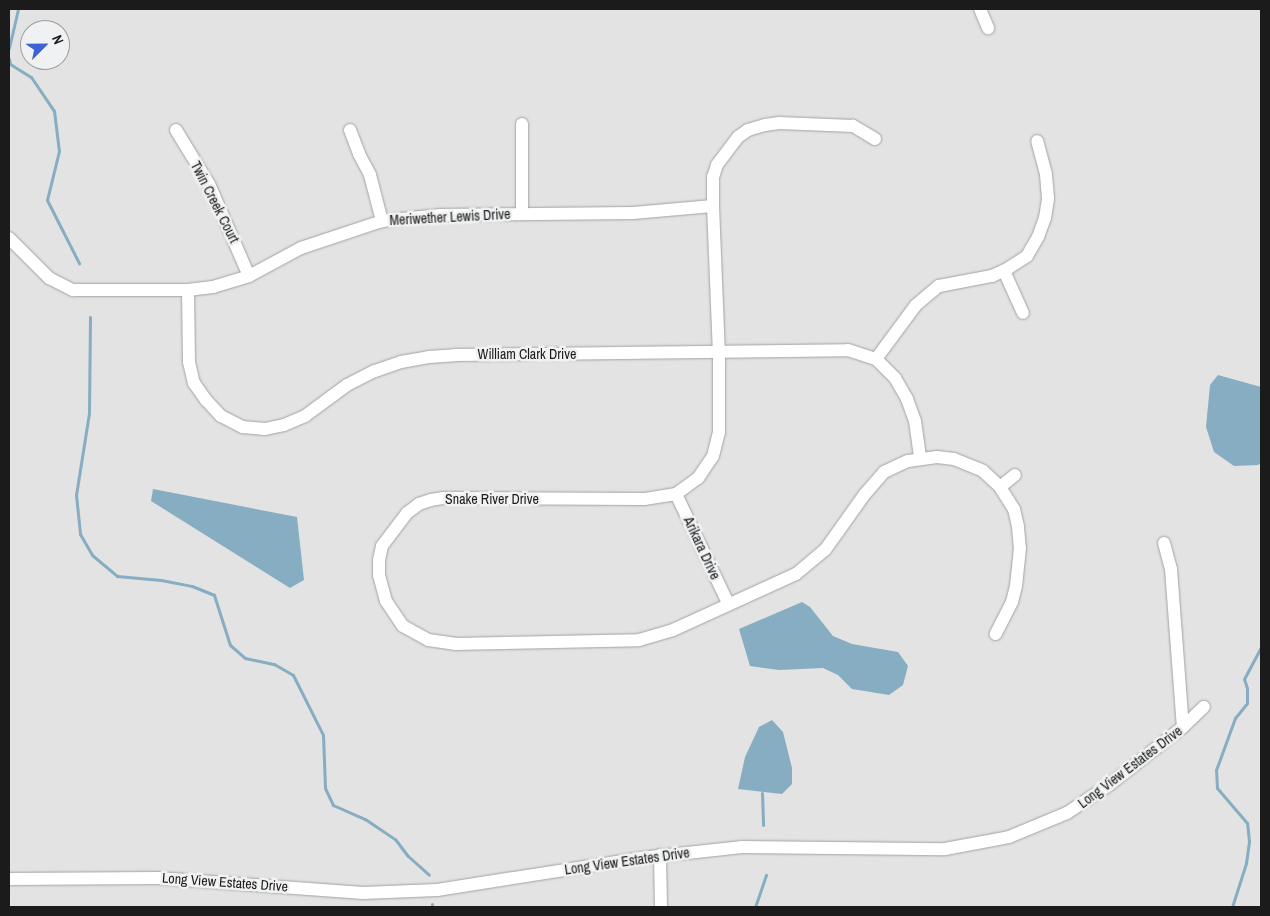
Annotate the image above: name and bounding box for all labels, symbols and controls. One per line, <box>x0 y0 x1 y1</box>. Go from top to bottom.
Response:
north arrow <box>20 20 70 70</box>
text: N <box>48 32 68 47</box>
street label: Twin Creek Court <box>187 158 243 246</box>
street label: Meriwether Lewis Drive <box>389 205 511 229</box>
street label: William Clark Drive <box>478 346 576 362</box>
street label: Snake River Drive <box>445 491 539 507</box>
street label: Arikara Drive <box>680 514 724 582</box>
street label: Long View Estates Drive <box>1075 722 1185 812</box>
street label: Long View Estates Drive <box>563 844 691 878</box>
street label: Long View Estates Drive <box>161 869 289 895</box>

